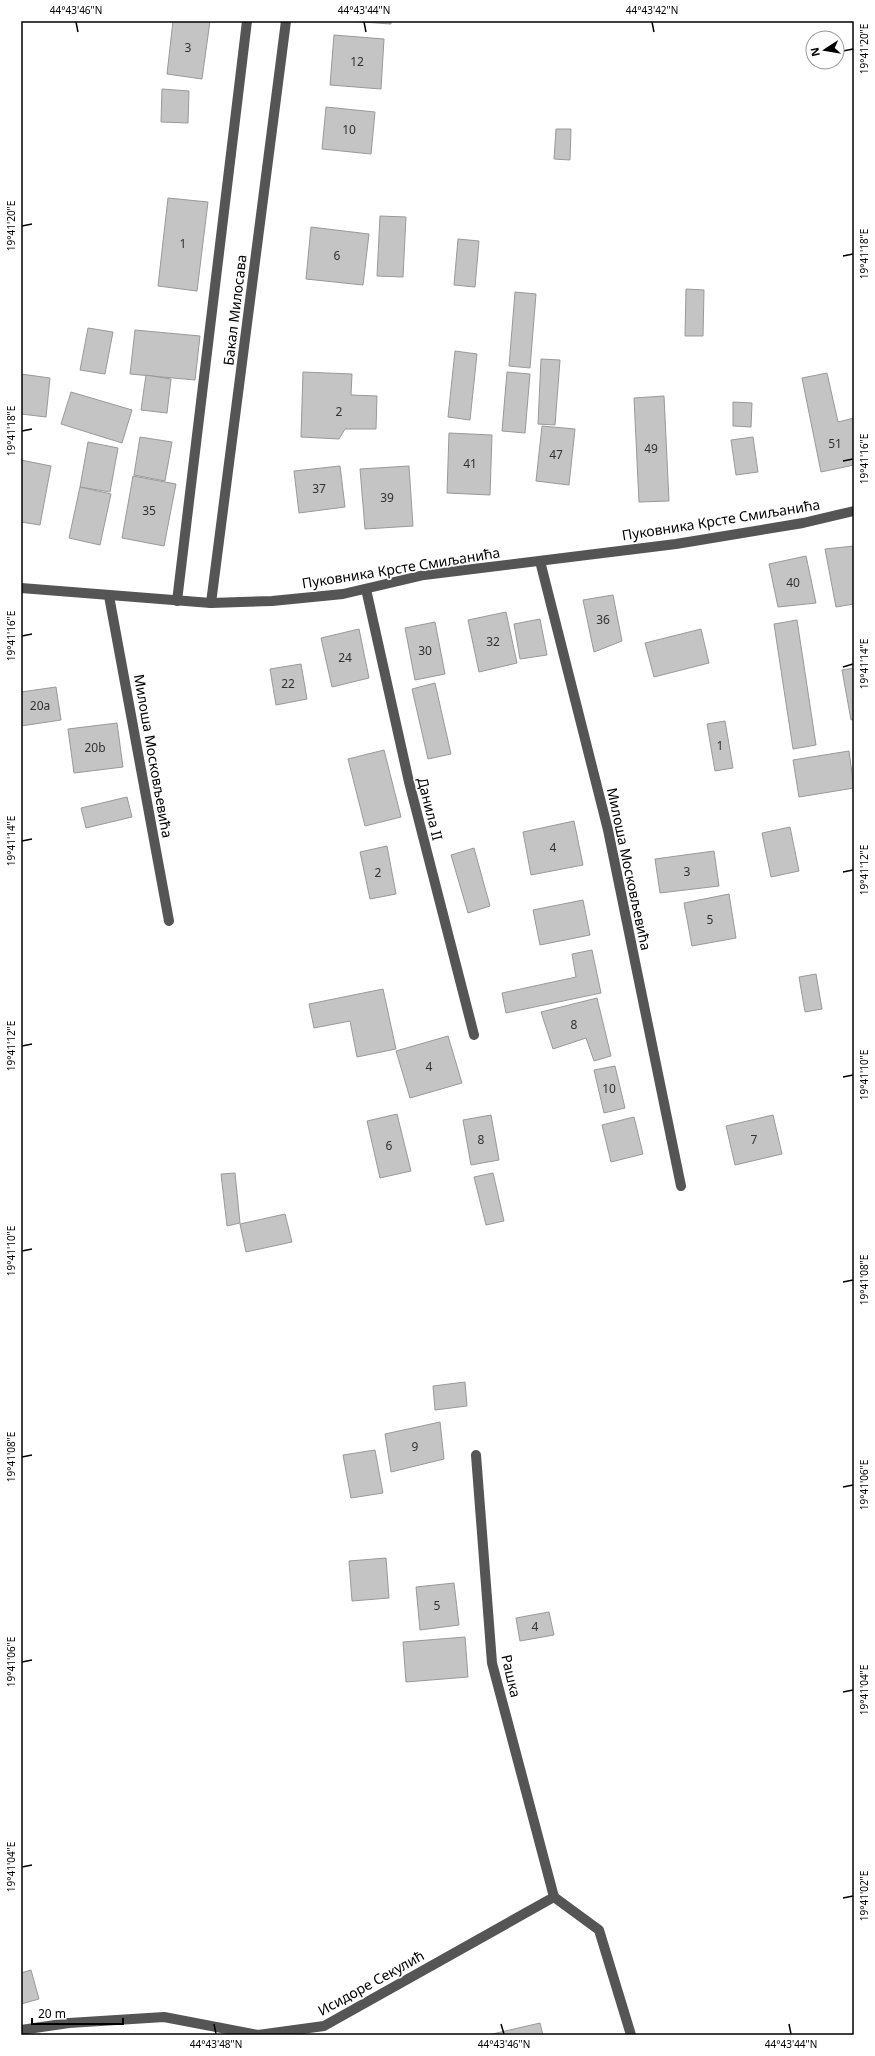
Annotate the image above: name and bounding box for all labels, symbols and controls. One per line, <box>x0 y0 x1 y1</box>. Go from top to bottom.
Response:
text: 44°43'46"N <box>50 3 102 17</box>
text: 44°43'44"N <box>338 3 390 17</box>
text: 44°43'42"N <box>626 3 678 17</box>
text: 19°41'20"E <box>857 24 871 74</box>
north arrow <box>805 30 845 70</box>
house number: 3 <box>185 39 192 56</box>
text: N <box>806 46 823 58</box>
house number: 12 <box>350 53 364 70</box>
house number: 10 <box>342 121 356 138</box>
text: 19°41'20"E <box>4 201 18 251</box>
text: 19°41'18"E <box>857 229 871 279</box>
house number: 1 <box>180 235 186 252</box>
house number: 6 <box>334 247 341 264</box>
street label: Бакал Милосава <box>218 253 251 366</box>
house number: 2 <box>336 403 343 420</box>
text: 19°41'18"E <box>4 406 18 456</box>
text: 19°41'16"E <box>857 434 871 484</box>
house number: 51 <box>828 435 842 452</box>
house number: 49 <box>644 440 658 457</box>
house number: 47 <box>549 446 563 463</box>
house number: 41 <box>463 455 477 472</box>
house number: 37 <box>312 480 326 497</box>
house number: 39 <box>380 489 394 506</box>
street label: Пуковника Крсте Смиљанића <box>620 494 821 545</box>
house number: 35 <box>142 502 156 519</box>
street label: Пуковника Крсте Смиљанића <box>300 542 501 593</box>
house number: 40 <box>786 574 800 591</box>
text: 19°41'16"E <box>4 611 18 661</box>
house number: 36 <box>596 611 610 628</box>
house number: 32 <box>486 633 500 650</box>
text: 19°41'14"E <box>857 639 871 689</box>
house number: 30 <box>418 642 432 659</box>
house number: 24 <box>338 649 352 666</box>
street label: Милоша Московљевића <box>130 673 177 839</box>
house number: 22 <box>281 675 295 692</box>
house number: 20a <box>30 697 50 714</box>
house number: 1 <box>717 737 723 754</box>
house number: 20b <box>84 739 106 756</box>
street label: Данила II <box>413 775 448 843</box>
street label: Милоша Московљевића <box>603 786 656 952</box>
text: 19°41'14"E <box>4 816 18 866</box>
house number: 4 <box>550 839 557 856</box>
text: 19°41'12"E <box>857 845 871 895</box>
house number: 3 <box>684 863 691 880</box>
house number: 2 <box>375 864 382 881</box>
house number: 5 <box>707 911 714 928</box>
house number: 8 <box>571 1016 578 1033</box>
text: 19°41'12"E <box>4 1021 18 1071</box>
text: 19°41'10"E <box>857 1050 871 1100</box>
house number: 4 <box>426 1058 433 1075</box>
house number: 10 <box>602 1080 616 1097</box>
house number: 8 <box>478 1131 485 1148</box>
house number: 7 <box>751 1131 758 1148</box>
house number: 6 <box>386 1137 393 1154</box>
text: 19°41'10"E <box>4 1226 18 1276</box>
text: 19°41'08"E <box>857 1255 871 1305</box>
text: 19°41'08"E <box>4 1432 18 1482</box>
house number: 9 <box>412 1438 419 1455</box>
text: 19°41'06"E <box>857 1460 871 1510</box>
house number: 5 <box>434 1597 441 1614</box>
house number: 4 <box>532 1618 539 1635</box>
text: 19°41'06"E <box>4 1637 18 1687</box>
street label: Рашка <box>497 1653 526 1699</box>
text: 19°41'04"E <box>857 1665 871 1715</box>
text: 19°41'04"E <box>4 1842 18 1892</box>
text: 19°41'02"E <box>857 1871 871 1921</box>
street label: Исидоре Секулић <box>314 1945 427 2020</box>
scale bar <box>32 2000 123 2026</box>
text: 20 m <box>38 2005 66 2022</box>
text: 44°43'48"N <box>190 2037 242 2051</box>
text: 44°43'46"N <box>478 2037 530 2051</box>
text: 44°43'44"N <box>765 2037 817 2051</box>

